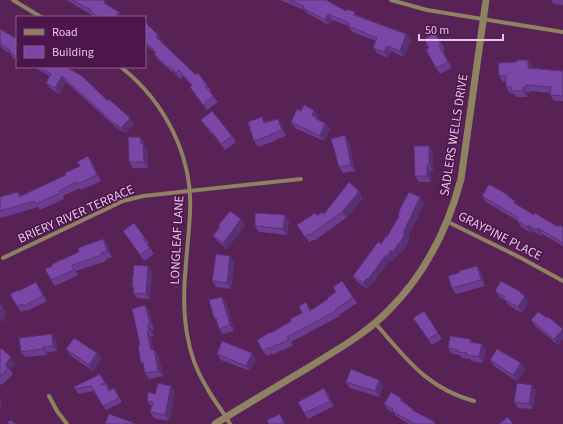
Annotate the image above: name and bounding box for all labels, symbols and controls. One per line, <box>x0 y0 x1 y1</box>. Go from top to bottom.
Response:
legend <box>16 16 146 68</box>
scale bar <box>419 16 503 42</box>
text: 50 m <box>425 22 449 39</box>
text: Road <box>52 24 78 41</box>
text: Building <box>52 44 94 61</box>
street label: SADLERS WELLS DRIVE <box>435 73 473 197</box>
street label: BRIERY RIVER TERRACE <box>15 180 137 248</box>
street label: LONGLEAF LANE <box>166 195 188 285</box>
street label: GRAYPINE PLACE <box>455 207 545 265</box>

